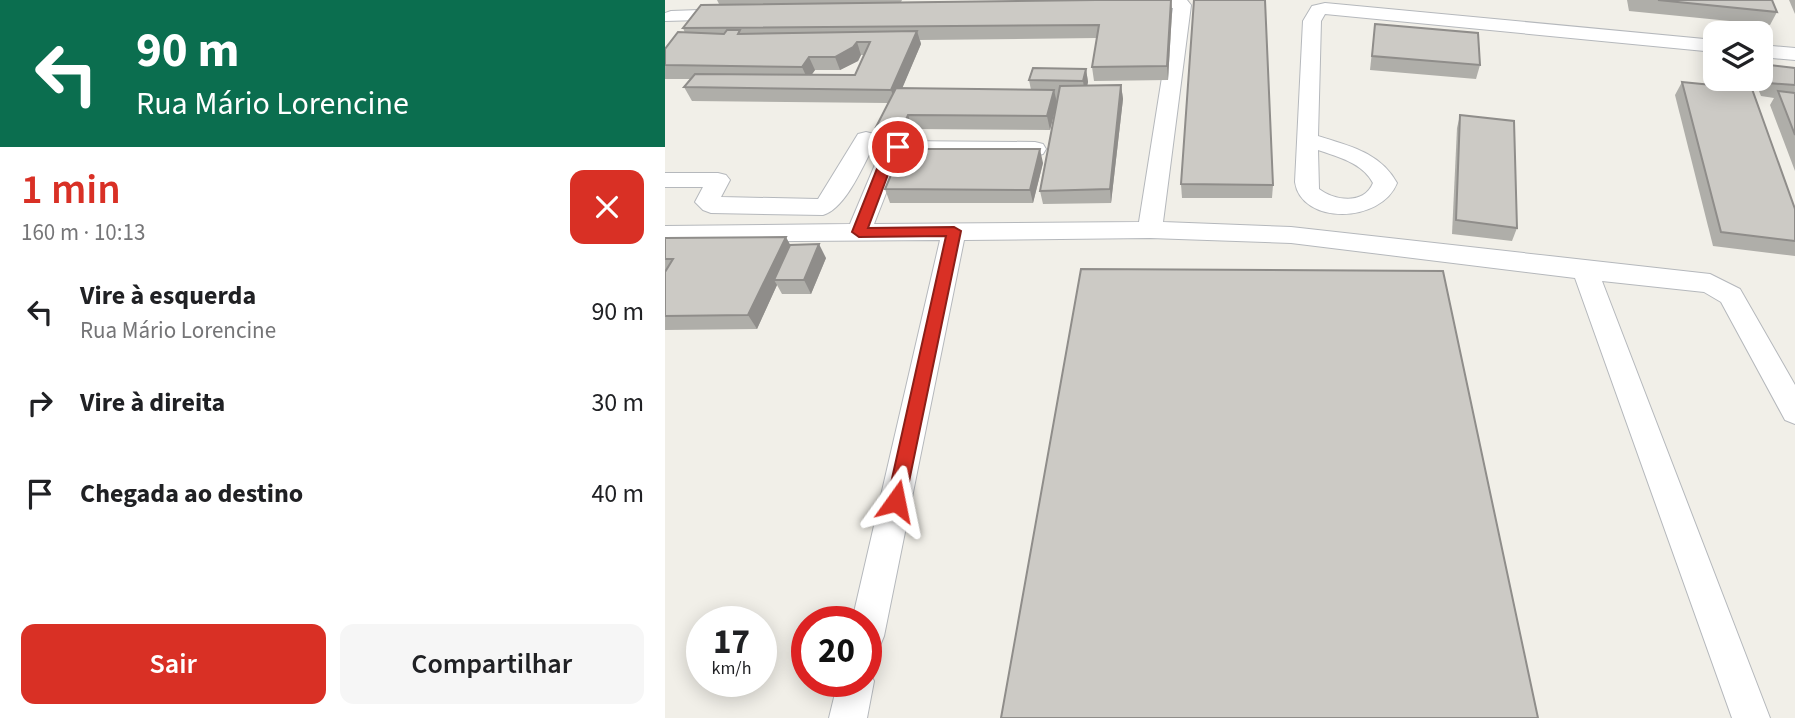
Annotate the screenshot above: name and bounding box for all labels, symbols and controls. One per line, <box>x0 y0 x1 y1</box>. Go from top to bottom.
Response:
text: 90 m <box>136 16 240 86</box>
map controls <box>1703 21 1773 91</box>
button: layers <box>1703 21 1773 91</box>
icon: left <box>21 28 112 119</box>
text: Rua Mário Lorencine <box>136 81 409 127</box>
pin <box>868 117 928 177</box>
icon: arrive <box>879 128 917 166</box>
text: 1 min <box>21 160 121 220</box>
button: close <box>570 170 644 244</box>
text: 160 m · 10:13 <box>21 216 145 249</box>
text: Vire à esquerda <box>80 277 256 314</box>
icon: left <box>21 293 59 331</box>
text: 90 m <box>591 293 644 330</box>
text: Rua Mário Lorencine <box>80 314 276 347</box>
icon: right <box>21 384 59 422</box>
text: Vire à direita <box>80 384 225 421</box>
text: 30 m <box>591 384 644 421</box>
position arrow <box>859 464 933 538</box>
icon: arrive <box>21 475 59 513</box>
text: Chegada ao destino <box>80 475 303 512</box>
text: 40 m <box>591 475 644 512</box>
speed limit sign: 20 <box>791 606 882 697</box>
text: 17 <box>713 617 750 667</box>
button: Sair <box>21 624 326 704</box>
button: Compartilhar <box>340 624 644 704</box>
text: km/h <box>712 656 751 681</box>

